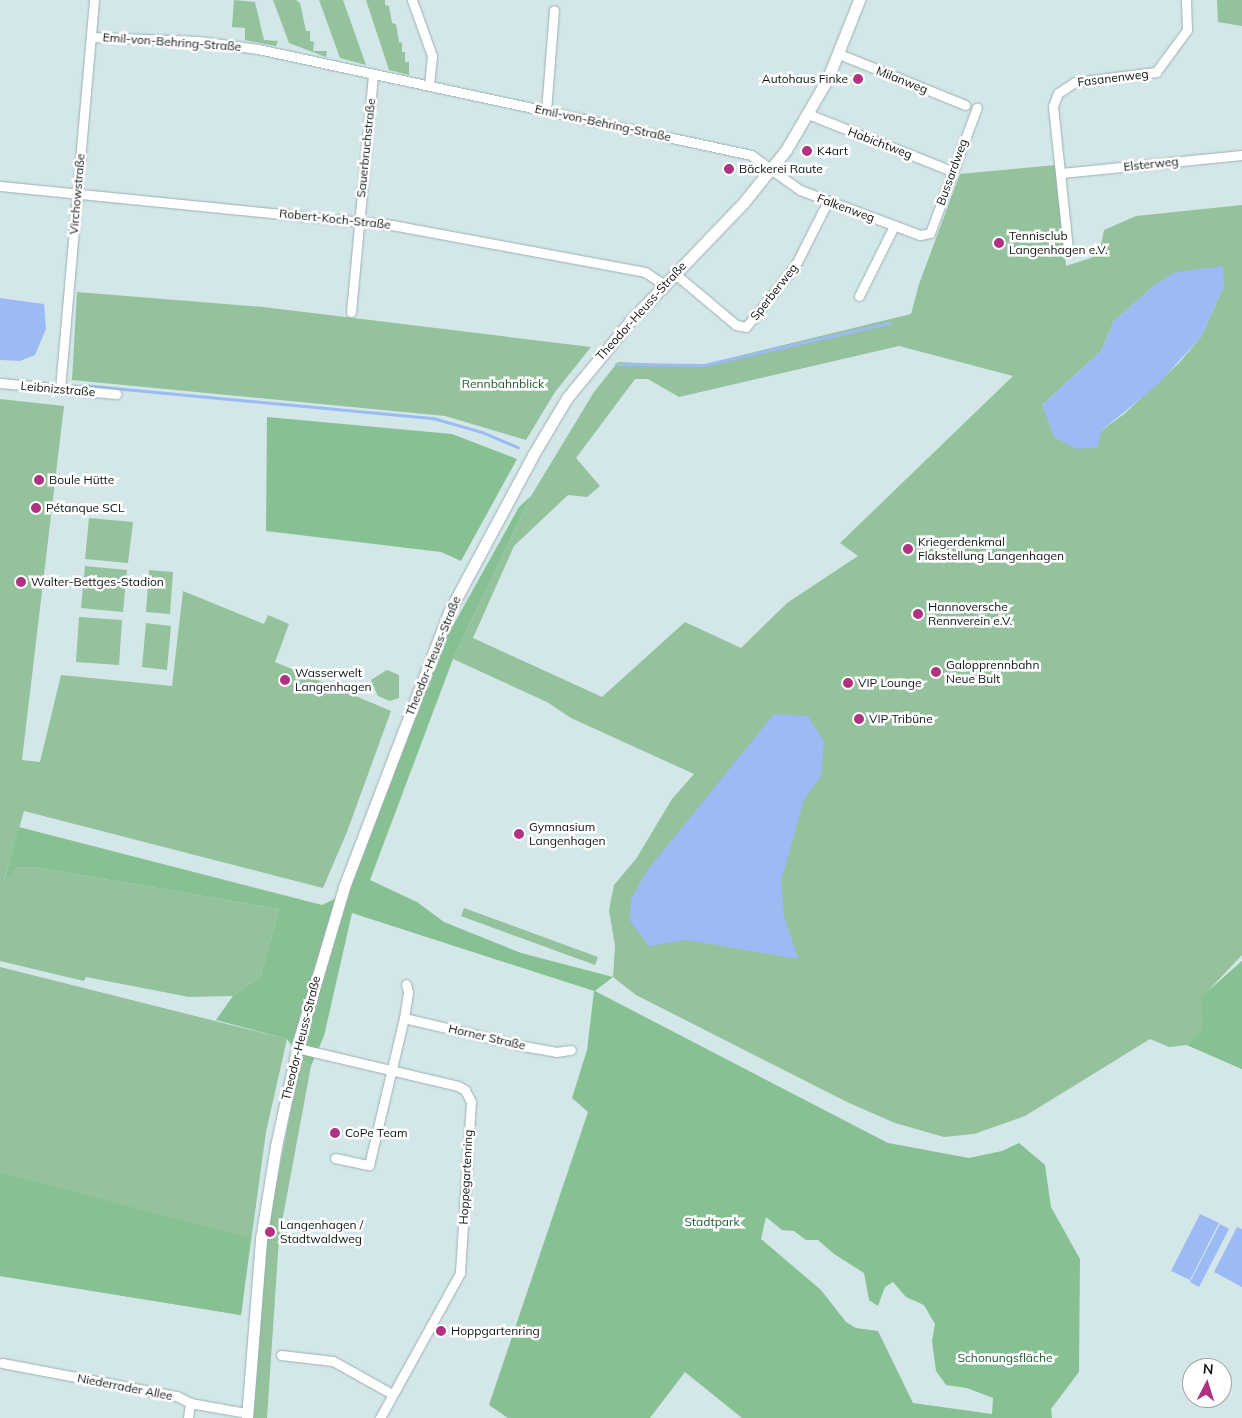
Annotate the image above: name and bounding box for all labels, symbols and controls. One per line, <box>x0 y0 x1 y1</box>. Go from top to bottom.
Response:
street label: Emil-von-Behring-Straße <box>102 30 242 54</box>
street label: Milanweg <box>874 63 930 97</box>
street label: Fasanenweg <box>1077 66 1149 90</box>
place label: Autohaus Finke <box>762 72 848 86</box>
marker: Autohaus Finke <box>852 73 864 85</box>
street label: Sauerbruchstraße <box>354 98 378 198</box>
street label: Emil-von-Behring-Straße <box>534 102 672 144</box>
street label: Habichtweg <box>846 124 914 162</box>
street label: Bussardweg <box>933 137 971 207</box>
place label: K4art <box>817 144 848 158</box>
marker: K4art <box>801 145 813 157</box>
street label: Virchowstraße <box>66 153 88 235</box>
street label: Elsterweg <box>1123 154 1179 174</box>
place label: Bäckerei Raute <box>739 162 823 176</box>
marker: Bäckerei Raute <box>723 163 735 175</box>
street label: Falkenweg <box>815 191 877 225</box>
street label: Robert-Koch-Straße <box>278 206 392 232</box>
place label: Tennisclub Langenhagen e.V. <box>1009 229 1108 257</box>
marker: Tennisclub Langenhagen e.V. <box>993 237 1005 249</box>
street label: Theodor-Heuss-Straße <box>593 259 689 363</box>
street label: Sperberweg <box>747 261 801 323</box>
park label: Rennbahnblick <box>462 377 544 391</box>
street label: Leibnizstraße <box>20 379 96 399</box>
place label: Boule Hütte <box>49 473 114 487</box>
marker: Boule Hütte <box>33 474 45 486</box>
place label: Pétanque SCL <box>46 501 125 515</box>
marker: Pétanque SCL <box>30 502 42 514</box>
place label: Kriegerdenkmal Flakstellung Langenhagen <box>918 535 1064 563</box>
marker: Kriegerdenkmal Flakstellung Langenhagen <box>902 543 914 555</box>
place label: Walter-Bettges-Stadion <box>31 575 164 589</box>
marker: Walter-Bettges-Stadion <box>15 576 27 588</box>
street label: Theodor-Heuss-Straße <box>402 594 464 718</box>
place label: Hannoversche Rennverein e.V. <box>928 600 1012 628</box>
marker: Hannoversche Rennverein e.V. <box>912 608 924 620</box>
place label: Galopprennbahn Neue Bult <box>946 658 1039 686</box>
place label: Wasserwelt Langenhagen <box>295 666 372 694</box>
marker: Galopprennbahn Neue Bult <box>930 666 942 678</box>
marker: Wasserwelt Langenhagen <box>279 674 291 686</box>
place label: VIP Lounge <box>858 676 921 690</box>
marker: VIP Lounge <box>842 677 854 689</box>
place label: VIP Tribüne <box>869 712 933 726</box>
marker: VIP Tribüne <box>853 713 865 725</box>
place label: Gymnasium Langenhagen <box>529 820 606 848</box>
marker: Gymnasium Langenhagen <box>513 828 525 840</box>
street label: Theodor-Heuss-Straße <box>279 974 323 1102</box>
street label: Horner Straße <box>447 1021 527 1053</box>
place label: CoPe Team <box>345 1126 407 1140</box>
marker: CoPe Team <box>329 1127 341 1139</box>
street label: Hoppegartenring <box>456 1129 476 1225</box>
park label: Stadtpark <box>684 1215 740 1229</box>
place label: Langenhagen / Stadtwaldweg <box>280 1218 363 1246</box>
marker: Langenhagen / Stadtwaldweg <box>264 1226 276 1238</box>
place label: Hoppgartenring <box>451 1324 540 1338</box>
marker: Hoppgartenring <box>435 1325 447 1337</box>
park label: Schonungsfläche <box>957 1351 1053 1365</box>
north arrow <box>1182 1358 1232 1408</box>
text: N <box>1202 1360 1214 1378</box>
street label: Niederrader Allee <box>76 1371 174 1403</box>

